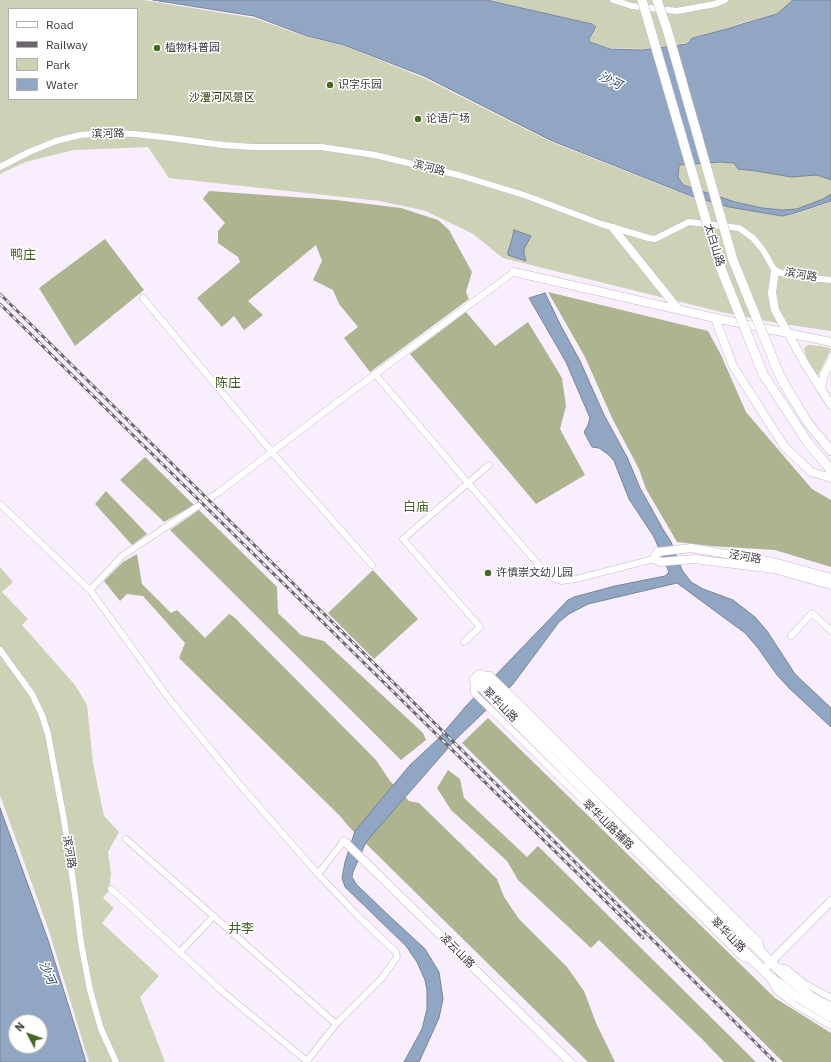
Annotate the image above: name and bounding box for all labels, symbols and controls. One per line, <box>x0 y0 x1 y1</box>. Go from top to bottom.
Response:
legend <box>8 8 138 100</box>
text: Road <box>46 17 74 32</box>
text: Railway <box>46 37 88 52</box>
place label: 植物科普园 <box>165 41 220 55</box>
marker: 植物科普园 <box>152 43 162 53</box>
text: Park <box>46 57 70 72</box>
water label: 沙河 <box>596 69 624 93</box>
text: Water <box>46 77 78 92</box>
place label: 识字乐园 <box>338 78 382 92</box>
marker: 识字乐园 <box>325 80 335 90</box>
park label: 沙澧河风景区 <box>189 91 255 105</box>
place label: 论语广场 <box>426 112 470 126</box>
marker: 论语广场 <box>413 114 423 124</box>
street label: 滨河路 <box>91 127 125 141</box>
street label: 滨河路 <box>411 158 447 178</box>
street label: 太白山路 <box>701 222 727 268</box>
district label: 鸭庄 <box>10 247 36 263</box>
street label: 滨河路 <box>784 266 818 284</box>
district label: 陈庄 <box>215 375 241 391</box>
district label: 白庙 <box>403 499 429 515</box>
street label: 泾河路 <box>728 548 762 566</box>
place label: 许慎崇文幼儿园 <box>496 566 573 580</box>
marker: 许慎崇文幼儿园 <box>483 568 493 578</box>
street label: 翠华山路 <box>480 685 520 725</box>
street label: 翠华山路辅路 <box>580 797 636 853</box>
street label: 滨河路 <box>60 835 78 869</box>
street label: 翠华山路 <box>708 915 748 955</box>
district label: 井李 <box>228 921 254 937</box>
street label: 凌云山路 <box>437 931 477 971</box>
water label: 沙河 <box>36 959 58 987</box>
north arrow <box>8 1014 48 1054</box>
text: N <box>12 1019 28 1034</box>

